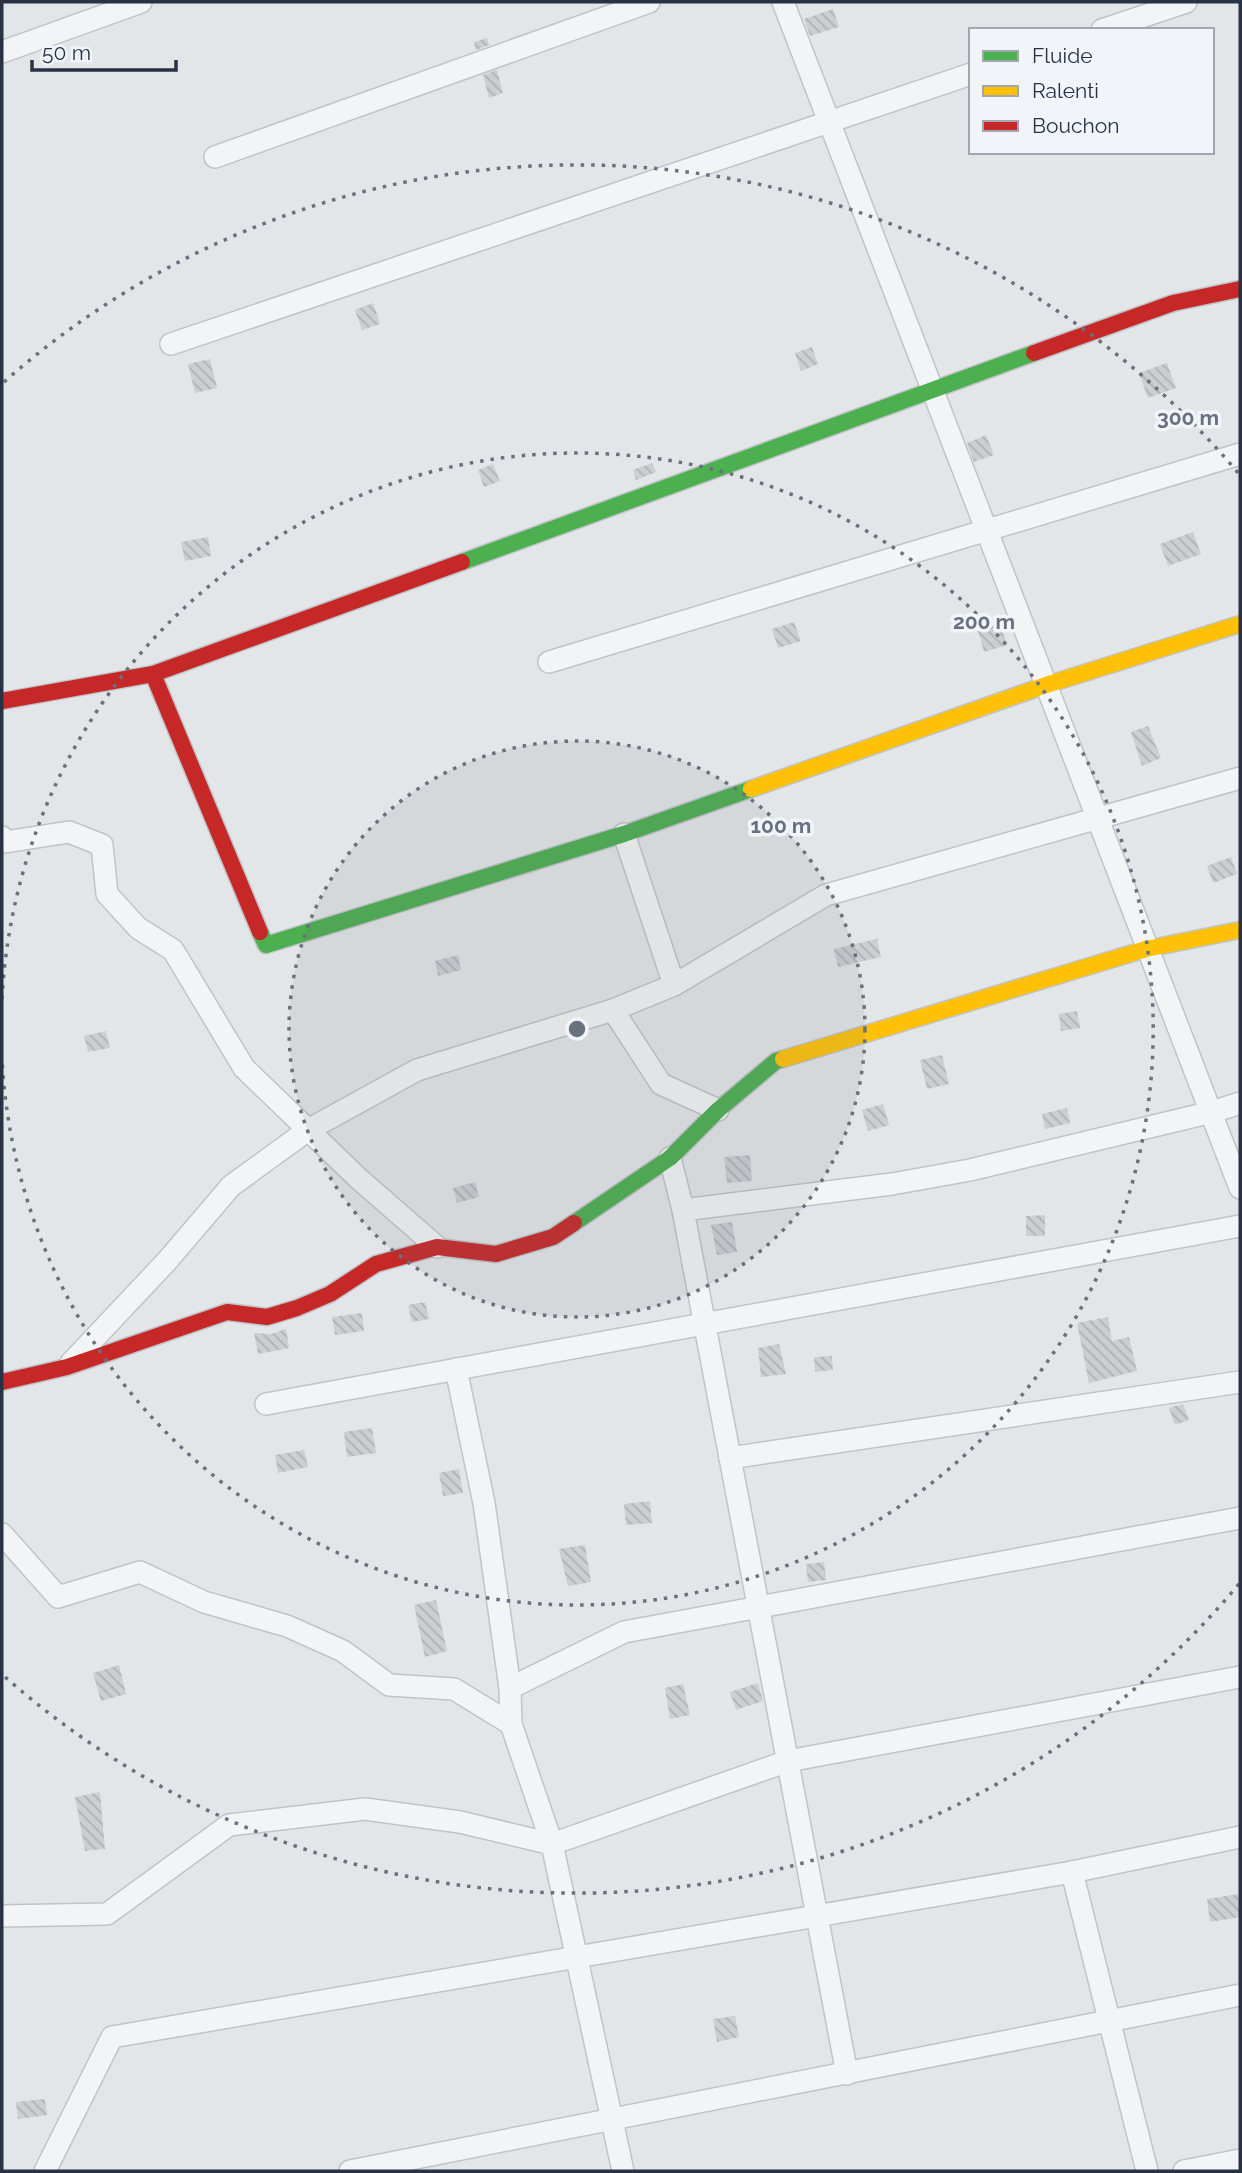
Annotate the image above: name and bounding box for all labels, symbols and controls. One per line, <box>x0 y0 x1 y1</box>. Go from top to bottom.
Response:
scale bar <box>32 28 175 72</box>
legend <box>969 28 1214 154</box>
text: 50 m <box>42 40 91 65</box>
text: Fluide <box>1032 43 1093 68</box>
text: Ralenti <box>1032 78 1099 103</box>
text: Bouchon <box>1032 113 1119 138</box>
text: 300 m <box>1157 405 1219 430</box>
text: 200 m <box>953 609 1015 634</box>
text: 100 m <box>751 813 811 838</box>
centre of rings <box>565 1017 589 1041</box>

